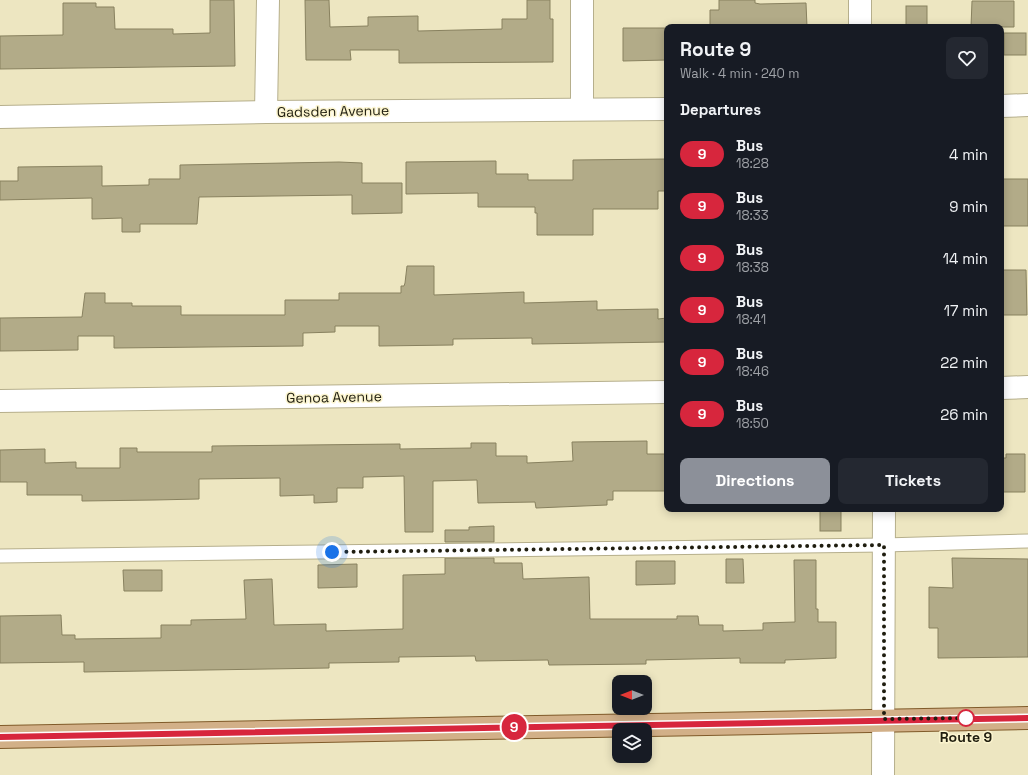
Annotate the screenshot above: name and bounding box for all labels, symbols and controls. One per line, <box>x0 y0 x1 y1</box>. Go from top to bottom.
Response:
text: Route 9 <box>680 37 751 62</box>
button: heart <box>946 37 988 79</box>
text: Walk · 4 min · 240 m <box>680 65 799 82</box>
text: Departures <box>680 100 761 119</box>
street label: Gadsden Avenue <box>277 101 389 121</box>
text: Bus <box>736 136 763 155</box>
text: 9 <box>698 145 706 163</box>
text: 4 min <box>949 145 988 164</box>
text: 18:28 <box>736 155 769 172</box>
text: Bus <box>736 188 763 207</box>
text: 9 <box>698 197 706 215</box>
text: 9 min <box>949 197 988 216</box>
text: 18:33 <box>736 207 769 224</box>
text: Bus <box>736 240 763 259</box>
text: 9 <box>698 249 706 267</box>
text: 14 min <box>943 249 988 268</box>
text: 18:38 <box>736 259 769 276</box>
text: Bus <box>736 292 763 311</box>
text: 9 <box>698 301 706 319</box>
text: 17 min <box>944 301 988 320</box>
text: 18:41 <box>736 311 766 328</box>
text: Bus <box>736 344 763 363</box>
text: 9 <box>698 353 706 371</box>
text: 22 min <box>940 353 988 372</box>
text: 18:46 <box>736 363 769 380</box>
street label: Genoa Avenue <box>286 387 382 407</box>
text: Bus <box>736 396 763 415</box>
text: 9 <box>698 405 706 423</box>
text: 26 min <box>940 405 988 424</box>
text: 18:50 <box>736 415 769 432</box>
button: Directions <box>680 458 830 504</box>
button: Tickets <box>838 458 988 504</box>
your location <box>322 542 342 562</box>
north arrow <box>612 675 652 715</box>
map controls <box>612 675 652 763</box>
marker: Route 9 <box>957 709 975 727</box>
line badge: 9 <box>501 714 527 740</box>
text: 9 <box>510 718 518 736</box>
button: layers <box>612 723 652 763</box>
place label: Route 9 <box>940 728 992 746</box>

